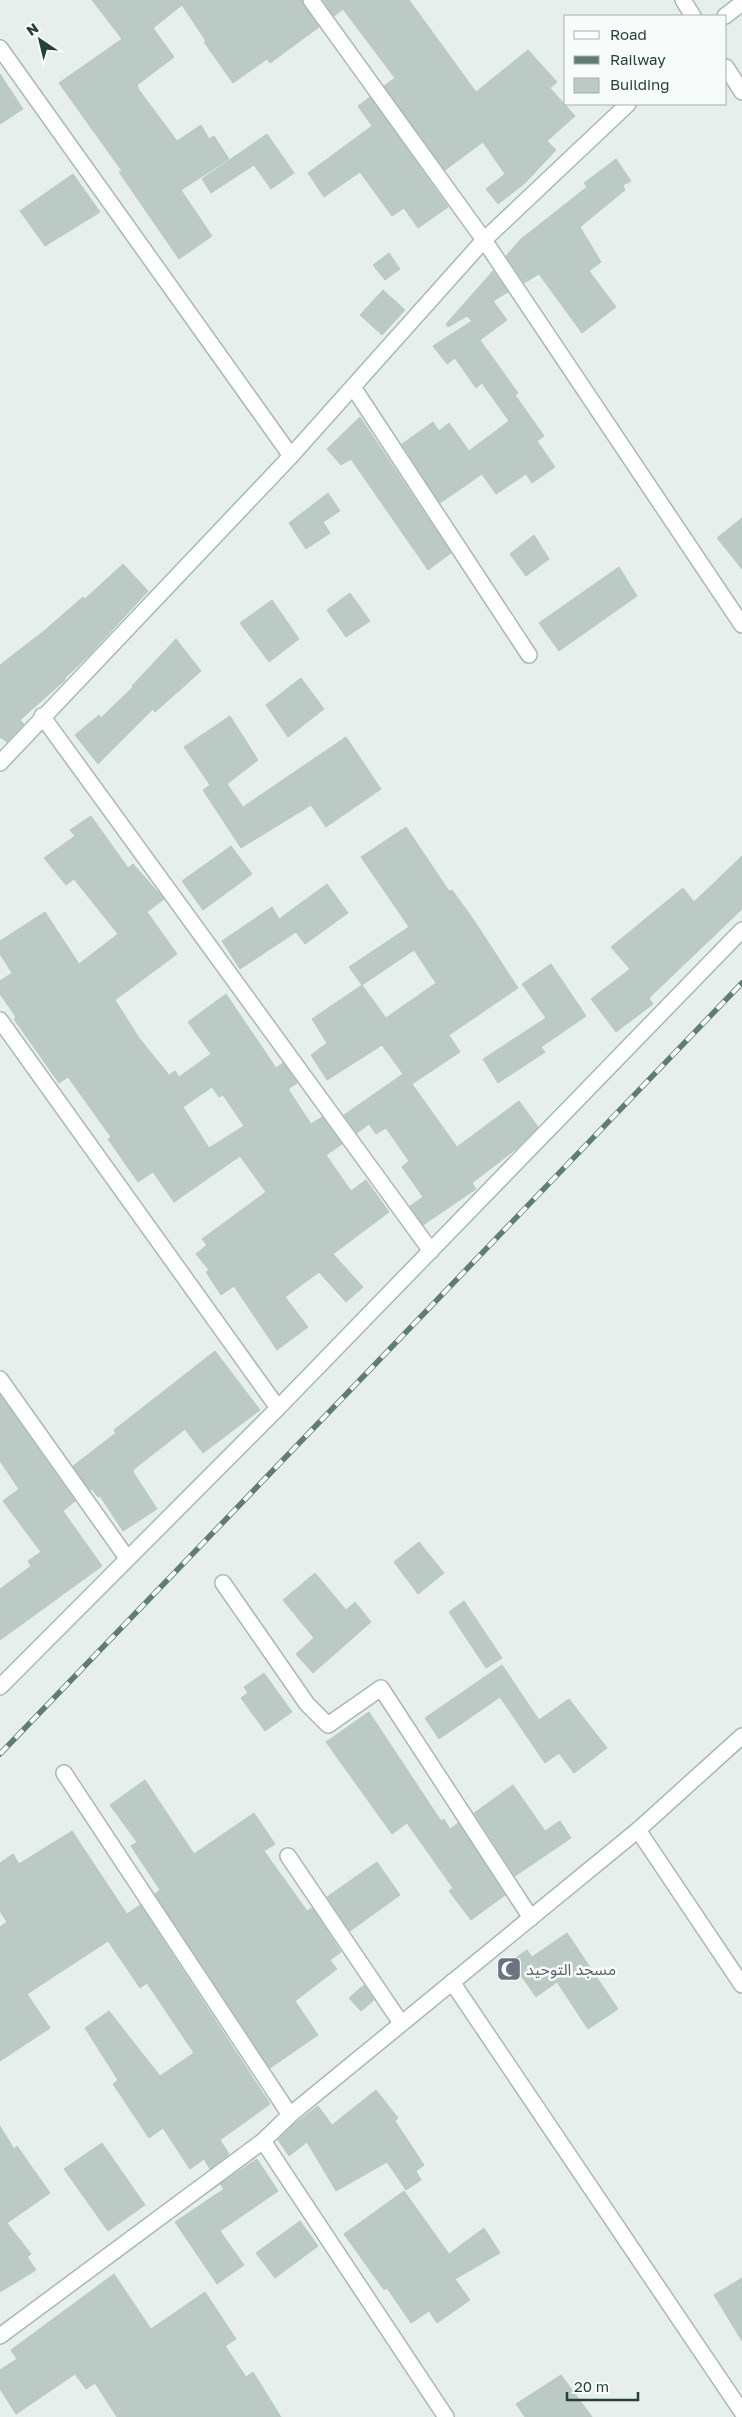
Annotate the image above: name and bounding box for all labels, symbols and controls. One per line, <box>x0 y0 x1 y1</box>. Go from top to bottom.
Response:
north arrow <box>15 15 65 65</box>
legend <box>564 15 727 105</box>
text: N <box>23 19 41 39</box>
text: Road <box>610 25 647 43</box>
text: Railway <box>610 50 666 68</box>
text: Building <box>610 75 670 93</box>
mosque icon: مسجد التوحيد <box>496 1956 522 1982</box>
place label: مسجد التوحيد <box>526 1959 616 1979</box>
scale bar <box>567 2370 638 2402</box>
text: 20 m <box>574 2377 609 2395</box>

